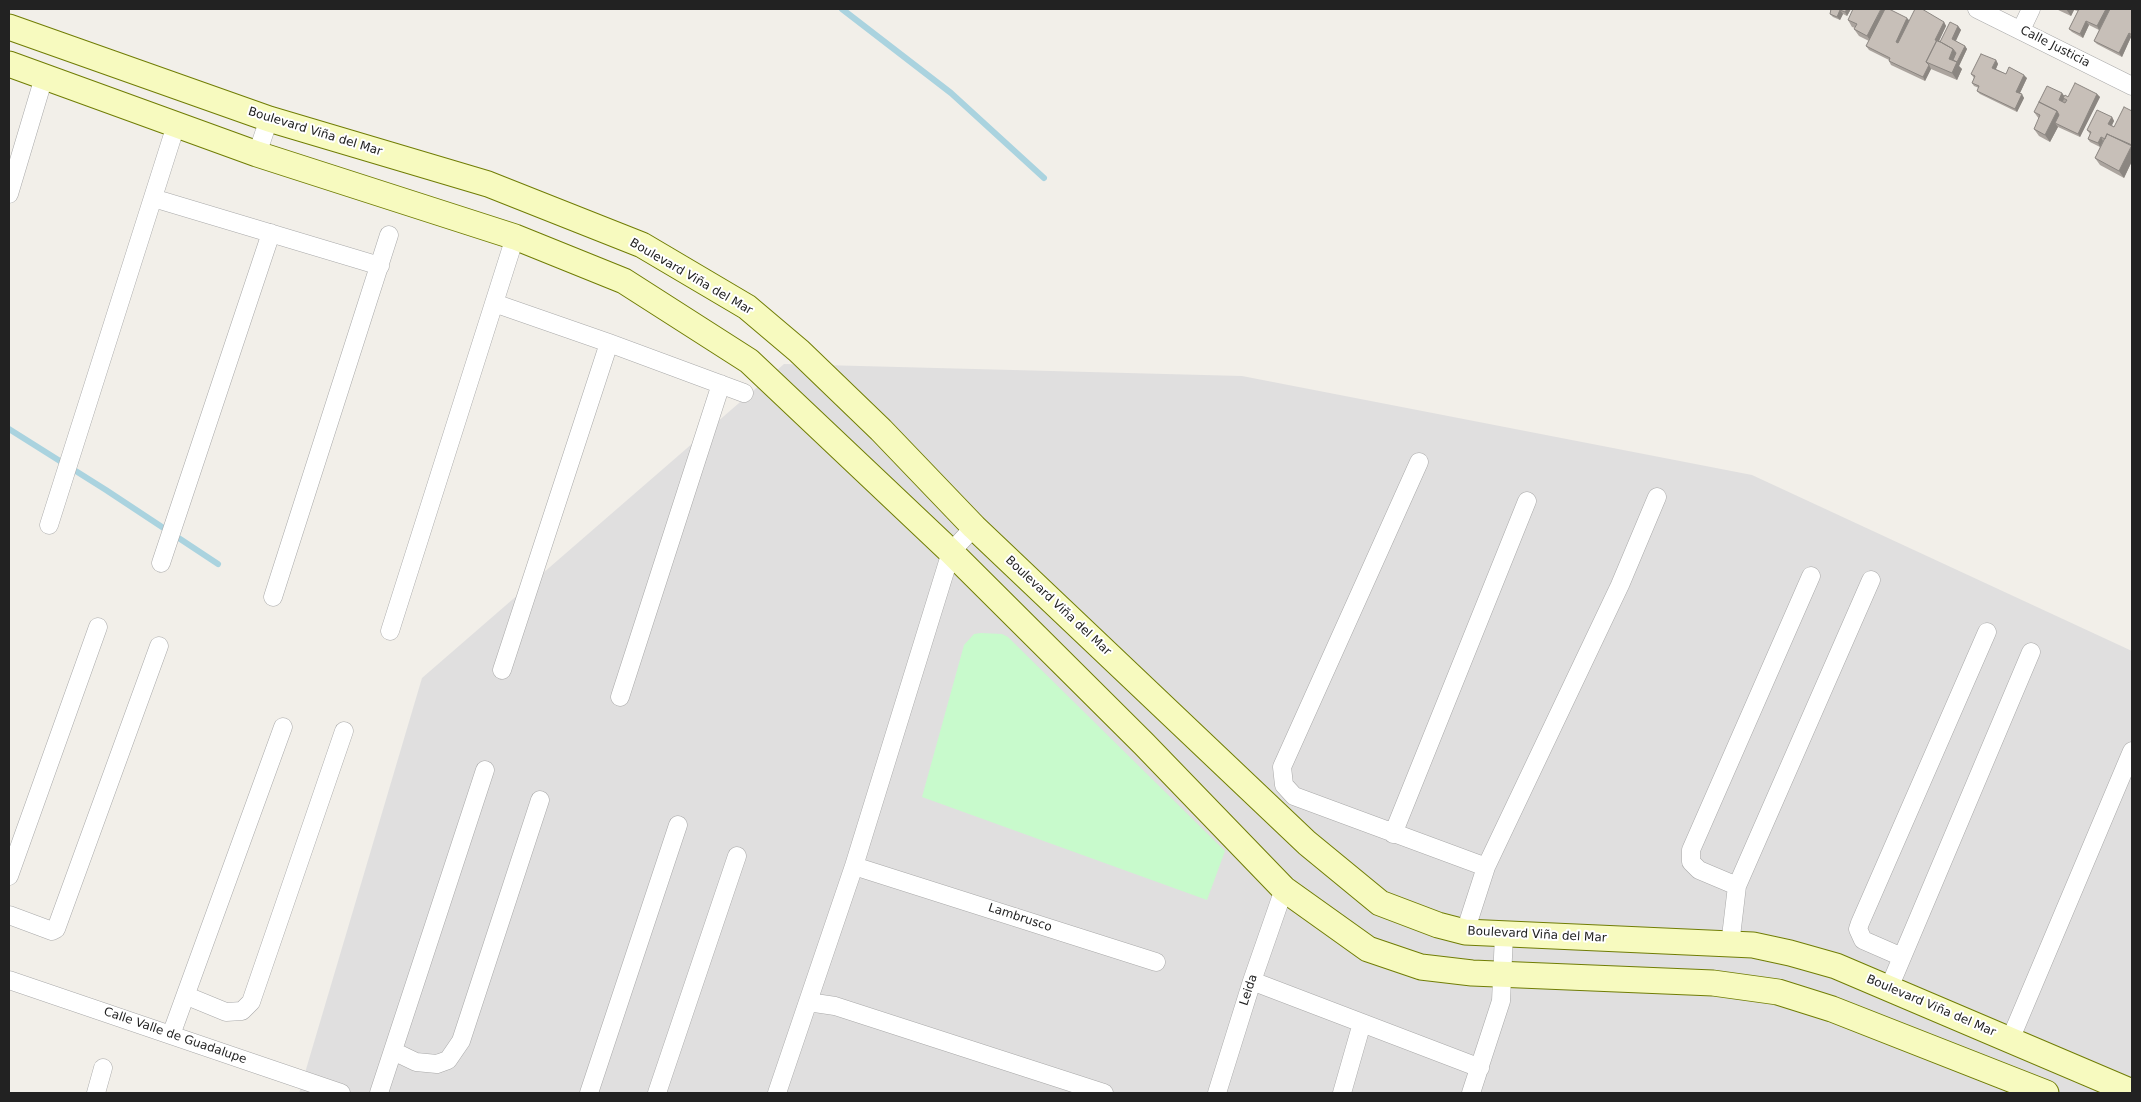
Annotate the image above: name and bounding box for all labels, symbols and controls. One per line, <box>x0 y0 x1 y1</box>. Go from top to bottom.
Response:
street label: Calle Justicia <box>2018 23 2092 71</box>
street label: Boulevard Viña del Mar <box>246 105 384 159</box>
street label: Boulevard Viña del Mar <box>627 236 755 318</box>
street label: Boulevard Viña del Mar <box>1002 553 1114 659</box>
street label: Lambrusco <box>986 901 1054 935</box>
street label: Boulevard Viña del Mar <box>1467 924 1607 946</box>
street label: Leida <box>1237 972 1261 1008</box>
street label: Boulevard Viña del Mar <box>1864 972 1998 1040</box>
street label: Calle Valle de Guadalupe <box>102 1005 248 1067</box>

